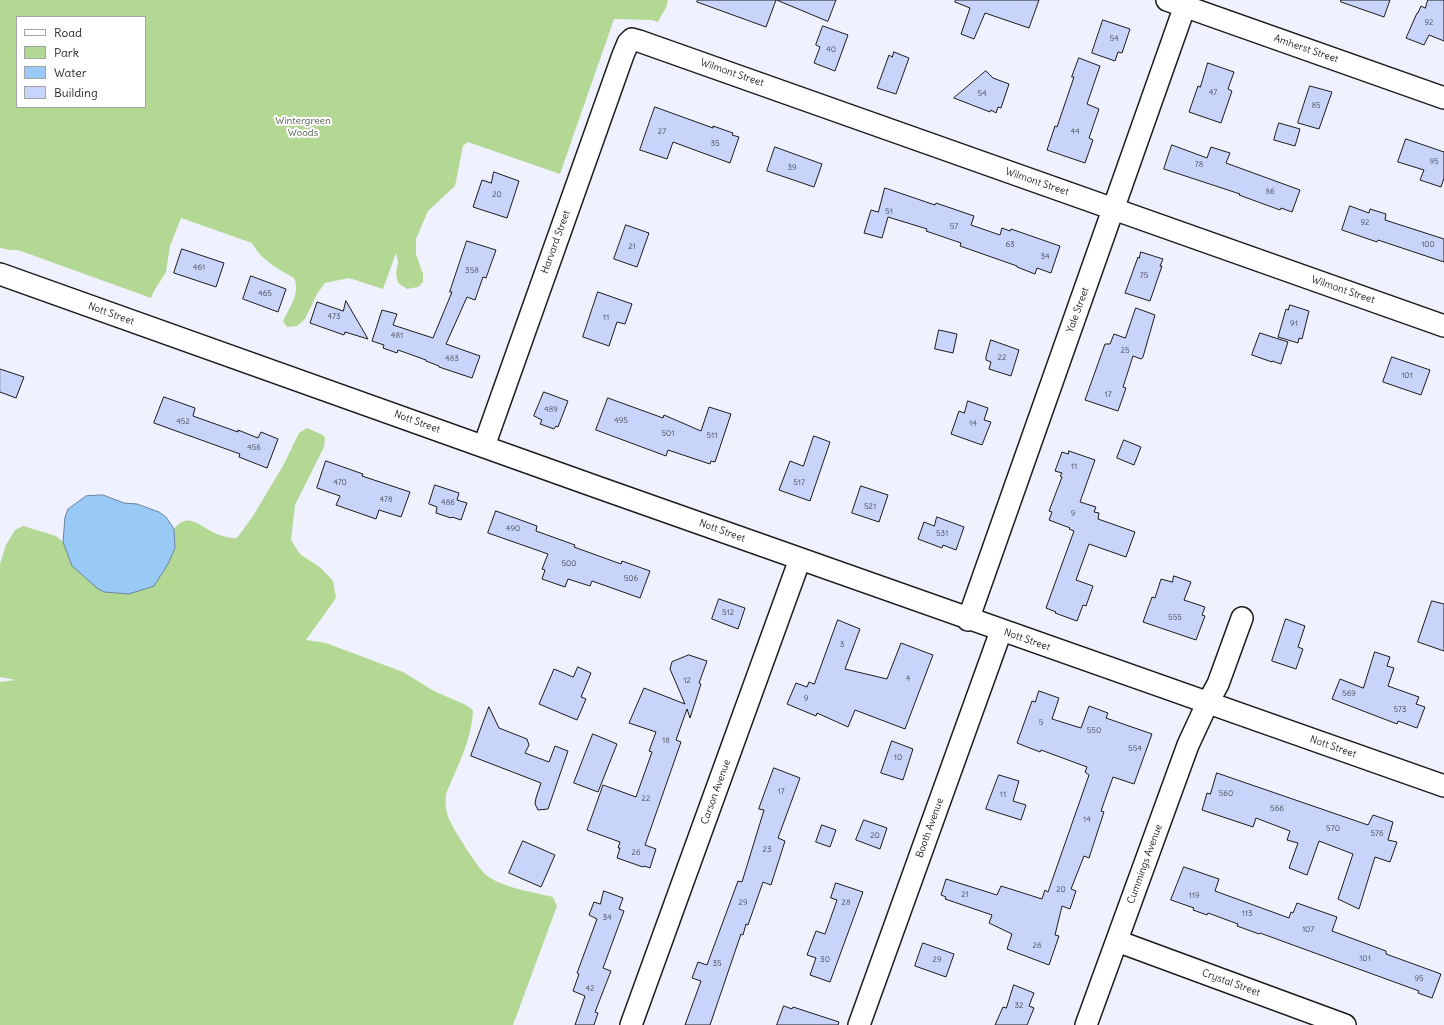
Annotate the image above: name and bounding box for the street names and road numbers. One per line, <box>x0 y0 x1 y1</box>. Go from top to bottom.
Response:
street label: Amherst Street <box>1272 32 1340 66</box>
street label: Wilmont Street <box>699 57 765 89</box>
street label: Wilmont Street <box>1004 166 1070 198</box>
street label: Harvard Street <box>539 209 573 275</box>
street label: Wilmont Street <box>1310 274 1376 306</box>
street label: Yale Street <box>1064 286 1092 334</box>
street label: Nott Street <box>86 300 136 328</box>
street label: Nott Street <box>392 408 442 436</box>
street label: Nott Street <box>697 517 747 545</box>
street label: Nott Street <box>1002 626 1052 654</box>
street label: Nott Street <box>1308 733 1358 761</box>
street label: Carson Avenue <box>699 758 733 826</box>
street label: Booth Avenue <box>914 796 946 860</box>
street label: Cummings Avenue <box>1125 823 1165 905</box>
street label: Crystal Street <box>1200 967 1262 999</box>

